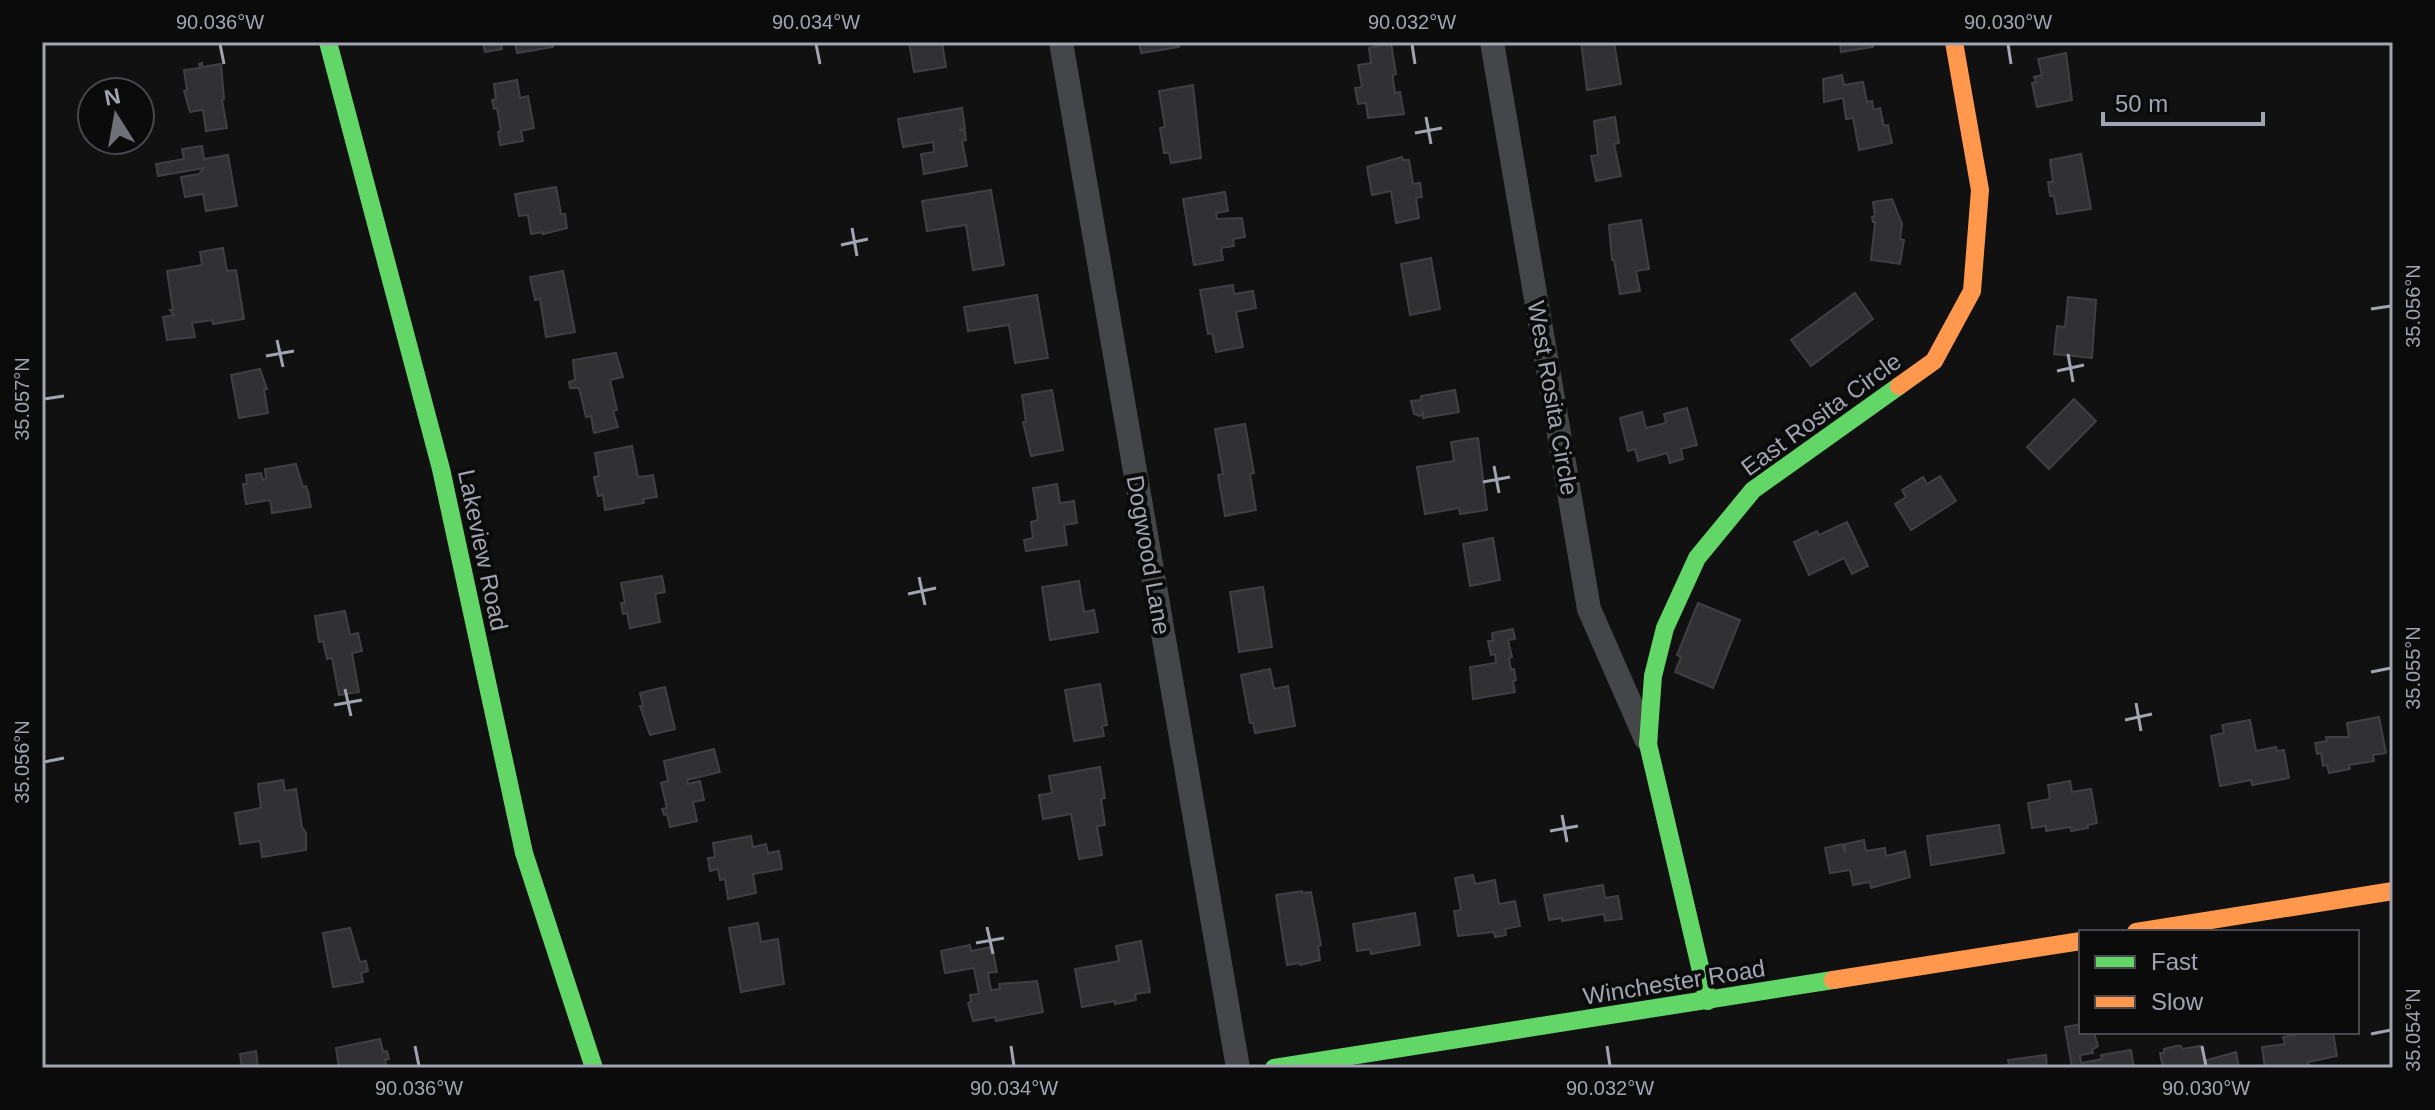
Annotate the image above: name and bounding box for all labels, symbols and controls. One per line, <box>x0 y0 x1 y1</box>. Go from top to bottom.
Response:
text: 90.036°W <box>176 11 264 33</box>
text: 90.034°W <box>772 11 860 33</box>
text: 90.032°W <box>1368 11 1456 33</box>
text: 90.030°W <box>1964 11 2052 33</box>
north arrow <box>76 76 156 156</box>
scale bar <box>2103 76 2263 126</box>
text: N <box>102 83 122 111</box>
text: 50 m <box>2115 90 2168 117</box>
text: 35.056°N <box>2402 264 2424 348</box>
street label: West Rosita Circle <box>1523 299 1583 497</box>
street label: East Rosita Circle <box>1736 347 1906 481</box>
text: 35.057°N <box>11 357 33 441</box>
street label: Lakeview Road <box>453 467 513 633</box>
street label: Dogwood Lane <box>1122 473 1176 637</box>
text: 35.055°N <box>2402 626 2424 710</box>
text: 35.056°N <box>11 720 33 804</box>
legend <box>2079 930 2359 1034</box>
text: Fast <box>2151 948 2198 975</box>
street label: Winchester Road <box>1581 954 1767 1010</box>
text: Slow <box>2151 988 2204 1015</box>
text: 35.054°N <box>2402 988 2424 1072</box>
text: 90.036°W <box>375 1077 463 1099</box>
text: 90.034°W <box>970 1077 1058 1099</box>
text: 90.032°W <box>1566 1077 1654 1099</box>
text: 90.030°W <box>2162 1077 2250 1099</box>

